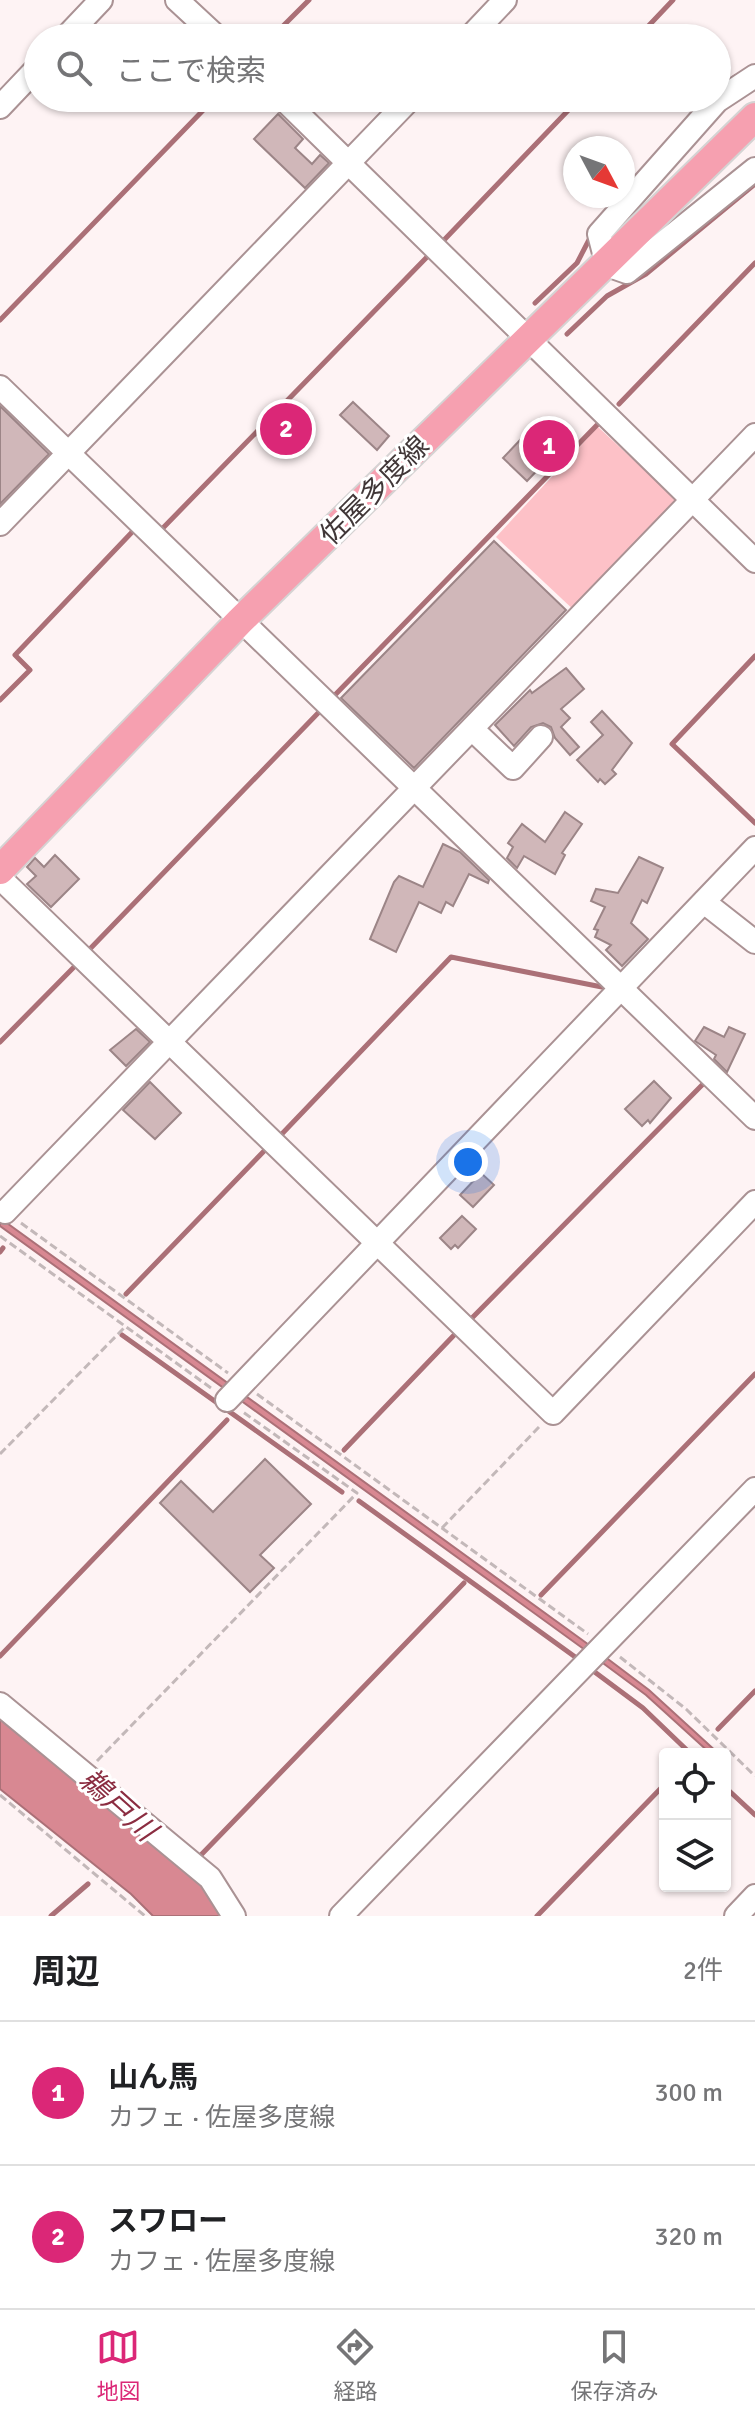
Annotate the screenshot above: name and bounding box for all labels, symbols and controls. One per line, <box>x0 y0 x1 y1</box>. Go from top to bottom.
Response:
search box <box>24 24 731 112</box>
icon: search <box>52 46 96 90</box>
text: ここで検索 <box>116 53 266 90</box>
north arrow <box>563 136 635 208</box>
pin: 2 <box>260 399 312 459</box>
pin: 1 <box>523 416 575 476</box>
street label: 佐屋多度線 <box>313 429 436 552</box>
your location <box>448 1142 488 1182</box>
map controls <box>659 1748 731 1892</box>
button: locate <box>659 1748 731 1820</box>
water label: 鵜戸川 <box>72 1762 166 1851</box>
button: layers <box>659 1820 731 1892</box>
text: 周辺 <box>32 1951 100 1993</box>
text: 2件 <box>683 1955 723 1987</box>
text: 山ん馬 <box>108 2059 198 2096</box>
text: 1 <box>51 2077 65 2109</box>
text: 300 m <box>654 2077 723 2109</box>
text: カフェ · 佐屋多度線 <box>108 2102 335 2134</box>
text: スワロー <box>108 2203 228 2240</box>
text: 2 <box>51 2221 65 2253</box>
text: 320 m <box>654 2221 723 2253</box>
text: カフェ · 佐屋多度線 <box>108 2246 335 2278</box>
tab: 地図 <box>96 2325 141 2405</box>
tab: 経路 <box>333 2325 378 2405</box>
tab: 保存済み <box>570 2325 659 2405</box>

